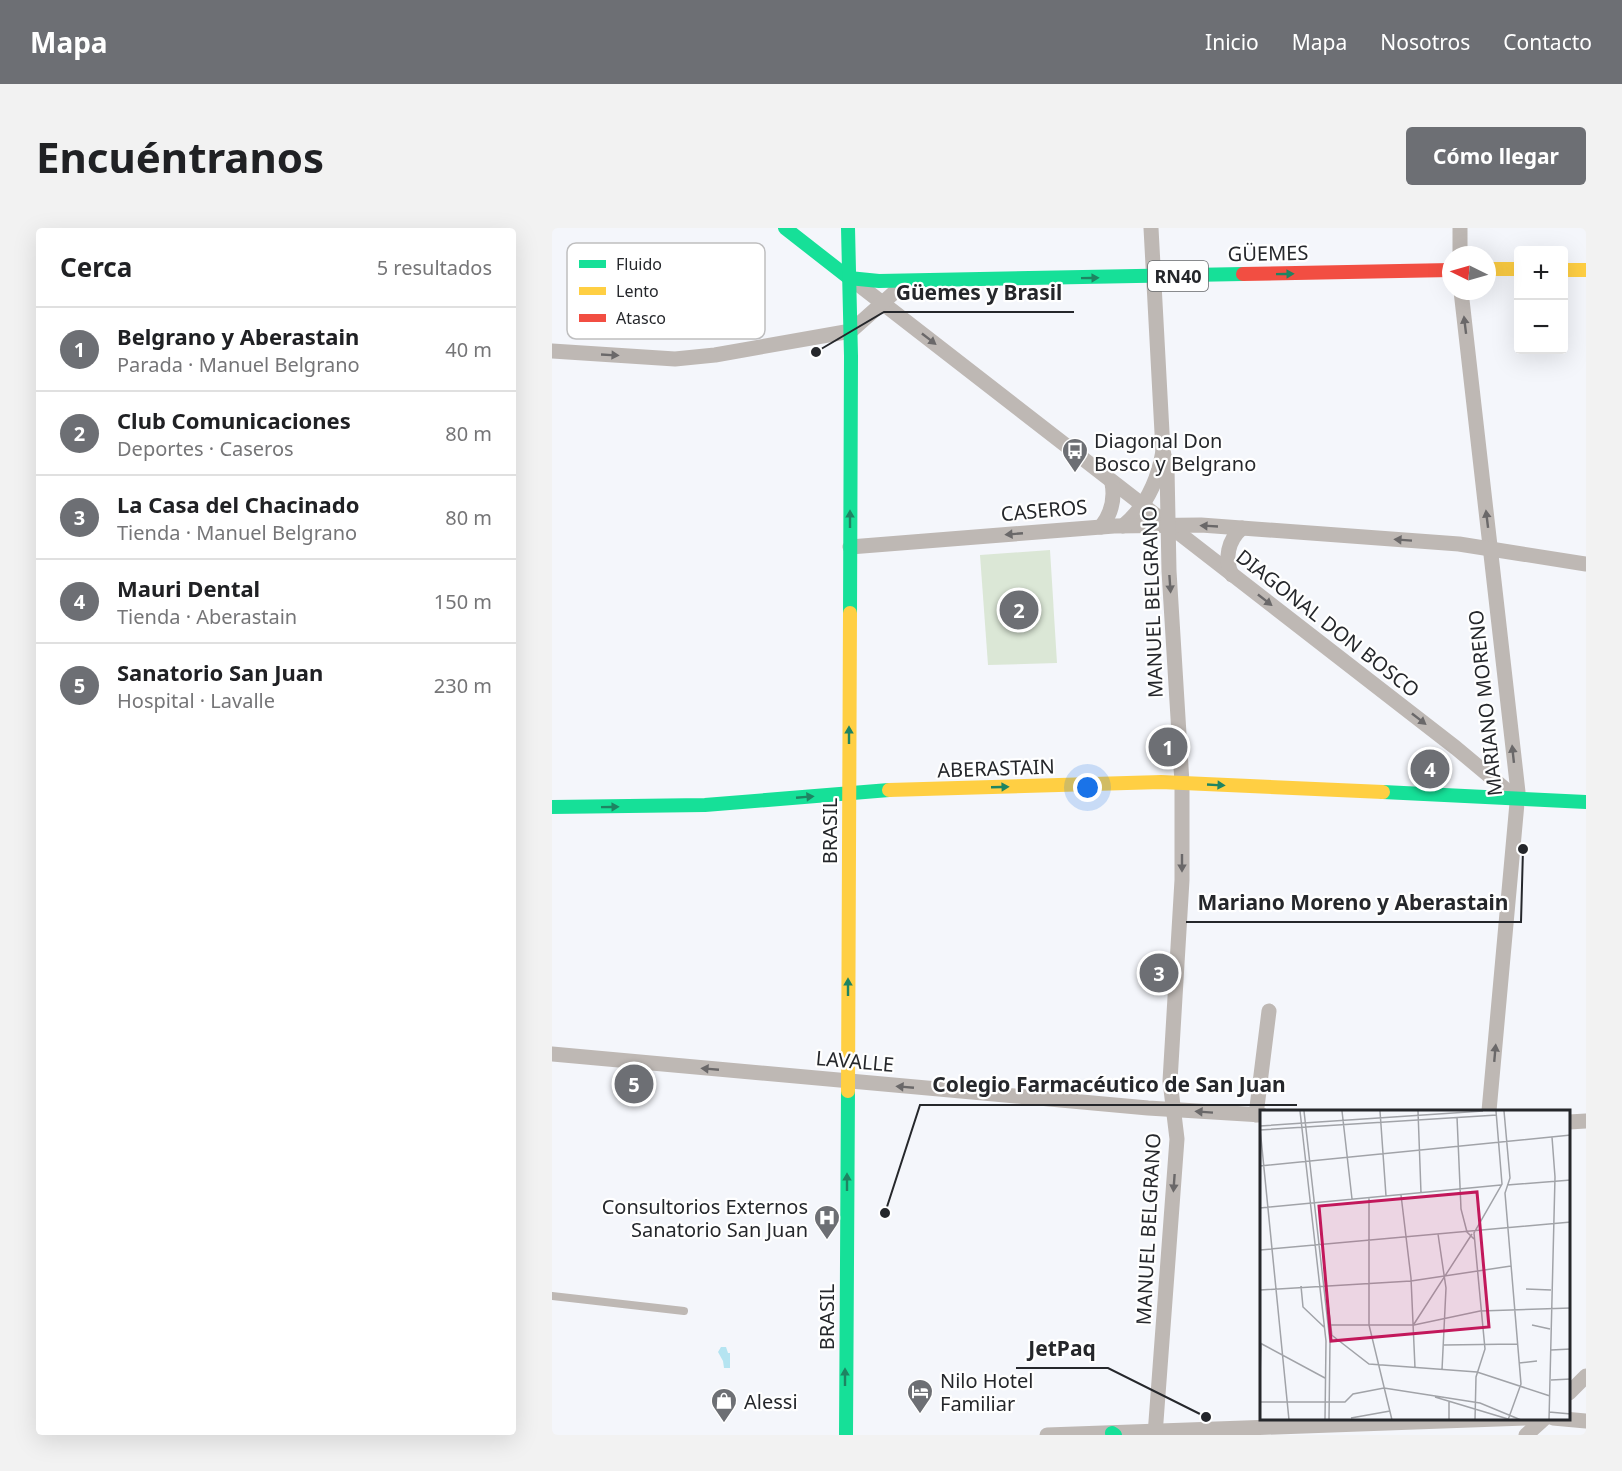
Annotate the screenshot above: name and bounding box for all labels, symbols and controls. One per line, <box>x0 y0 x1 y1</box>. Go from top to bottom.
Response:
text: Mapa <box>30 23 108 61</box>
text: Inicio <box>1205 28 1259 56</box>
text: Mapa <box>1292 28 1347 56</box>
text: Nosotros <box>1380 28 1470 56</box>
text: Contacto <box>1503 28 1592 56</box>
button: Cómo llegar <box>1406 127 1586 185</box>
text: Encuéntranos <box>36 128 324 185</box>
street label: GÜEMES <box>1227 239 1309 267</box>
legend <box>567 243 765 339</box>
north arrow <box>1442 246 1496 300</box>
map controls <box>1514 246 1568 354</box>
button: + <box>1514 246 1568 300</box>
text: Cerca <box>60 249 132 285</box>
text: Fluido <box>616 253 662 275</box>
text: 5 resultados <box>377 254 492 281</box>
road number: RN40 <box>1148 261 1208 291</box>
one-way arrow <box>1276 269 1295 278</box>
callout: Güemes y Brasil <box>884 273 1074 312</box>
one-way arrow <box>1081 273 1100 283</box>
text: Güemes y Brasil <box>896 278 1062 306</box>
text: Lento <box>616 280 659 302</box>
button: − <box>1514 300 1568 354</box>
text: Atasco <box>616 307 666 329</box>
one-way arrow <box>1460 315 1469 334</box>
text: Belgrano y Aberastain <box>117 321 359 351</box>
one-way arrow <box>921 332 937 345</box>
text: 1 <box>74 336 85 363</box>
text: 40 m <box>445 336 492 363</box>
one-way arrow <box>601 350 620 359</box>
text: Parada · Manuel Belgrano <box>117 351 360 378</box>
text: Club Comunicaciones <box>117 405 351 435</box>
text: 2 <box>74 420 85 447</box>
text: 80 m <box>445 420 492 447</box>
place label: Diagonal Don Bosco y Belgrano <box>1094 427 1256 477</box>
text: Deportes · Caseros <box>117 435 294 462</box>
bus stop icon: Diagonal Don Bosco y Belgrano <box>1060 436 1090 474</box>
text: La Casa del Chacinado <box>117 489 359 519</box>
street label: CASEROS <box>1000 493 1088 527</box>
text: 3 <box>74 504 85 531</box>
text: 80 m <box>445 504 492 531</box>
street label: MANUEL BELGRANO <box>1135 505 1169 699</box>
one-way arrow <box>1482 509 1491 528</box>
one-way arrow <box>845 510 855 529</box>
text: Tienda · Manuel Belgrano <box>117 519 357 546</box>
one-way arrow <box>1199 521 1218 530</box>
one-way arrow <box>1005 529 1024 538</box>
one-way arrow <box>1394 535 1413 544</box>
street label: DIAGONAL DON BOSCO <box>1231 543 1425 703</box>
text: Mauri Dental <box>117 573 260 603</box>
one-way arrow <box>1165 574 1174 593</box>
text: 4 <box>74 588 85 615</box>
text: 150 m <box>434 588 492 615</box>
pin: 2 <box>1000 588 1038 632</box>
one-way arrow <box>1257 594 1272 606</box>
text: Tienda · Aberastain <box>117 603 297 630</box>
street label: MARIANO MORENO <box>1462 609 1508 797</box>
text: Sanatorio San Juan <box>117 657 323 687</box>
text: 5 <box>74 672 85 699</box>
text: 230 m <box>434 672 492 699</box>
text: Hospital · Lavalle <box>117 687 275 714</box>
one-way arrow <box>1411 713 1427 726</box>
pin: 1 <box>1148 724 1188 770</box>
one-way arrow <box>844 726 854 745</box>
one-way arrow <box>1509 744 1518 763</box>
pin: 4 <box>1410 746 1450 792</box>
street label: ABERASTAIN <box>937 752 1055 784</box>
your location <box>1073 773 1102 802</box>
one-way arrow <box>1206 780 1225 789</box>
one-way arrow <box>990 782 1009 792</box>
one-way arrow <box>796 792 815 802</box>
street label: BRASIL <box>816 798 843 864</box>
one-way arrow <box>601 802 620 811</box>
one-way arrow <box>1177 853 1187 872</box>
callout: Mariano Moreno y Aberastain <box>1186 883 1521 922</box>
text: Mariano Moreno y Aberastain <box>1197 888 1509 916</box>
pin: 3 <box>1140 950 1178 996</box>
one-way arrow <box>843 977 853 996</box>
one-way arrow <box>1490 1043 1499 1062</box>
street label: LAVALLE <box>815 1044 895 1078</box>
pin: 5 <box>614 1062 653 1106</box>
one-way arrow <box>701 1064 720 1074</box>
callout: Colegio Farmacéutico de San Juan <box>920 1066 1297 1105</box>
text: Colegio Farmacéutico de San Juan <box>932 1070 1286 1098</box>
one-way arrow <box>895 1082 914 1092</box>
one-way arrow <box>1194 1107 1213 1116</box>
inset map <box>1260 1110 1571 1420</box>
street label: MANUEL BELGRANO <box>1129 1132 1167 1326</box>
one-way arrow <box>842 1172 852 1191</box>
one-way arrow <box>1169 1173 1178 1192</box>
place label: Consultorios Externos Sanatorio San Juan <box>602 1193 808 1243</box>
hospital icon: Consultorios Externos Sanatorio San Juan <box>812 1203 842 1241</box>
street label: BRASIL <box>813 1284 840 1350</box>
callout: JetPaq <box>1016 1329 1108 1368</box>
text: JetPaq <box>1026 1334 1096 1362</box>
one-way arrow <box>840 1367 850 1386</box>
place label: Nilo Hotel Familiar <box>940 1367 1033 1417</box>
hotel icon: Nilo Hotel Familiar <box>905 1377 935 1415</box>
shop icon: Alessi <box>709 1386 739 1424</box>
place label: Alessi <box>744 1388 798 1415</box>

